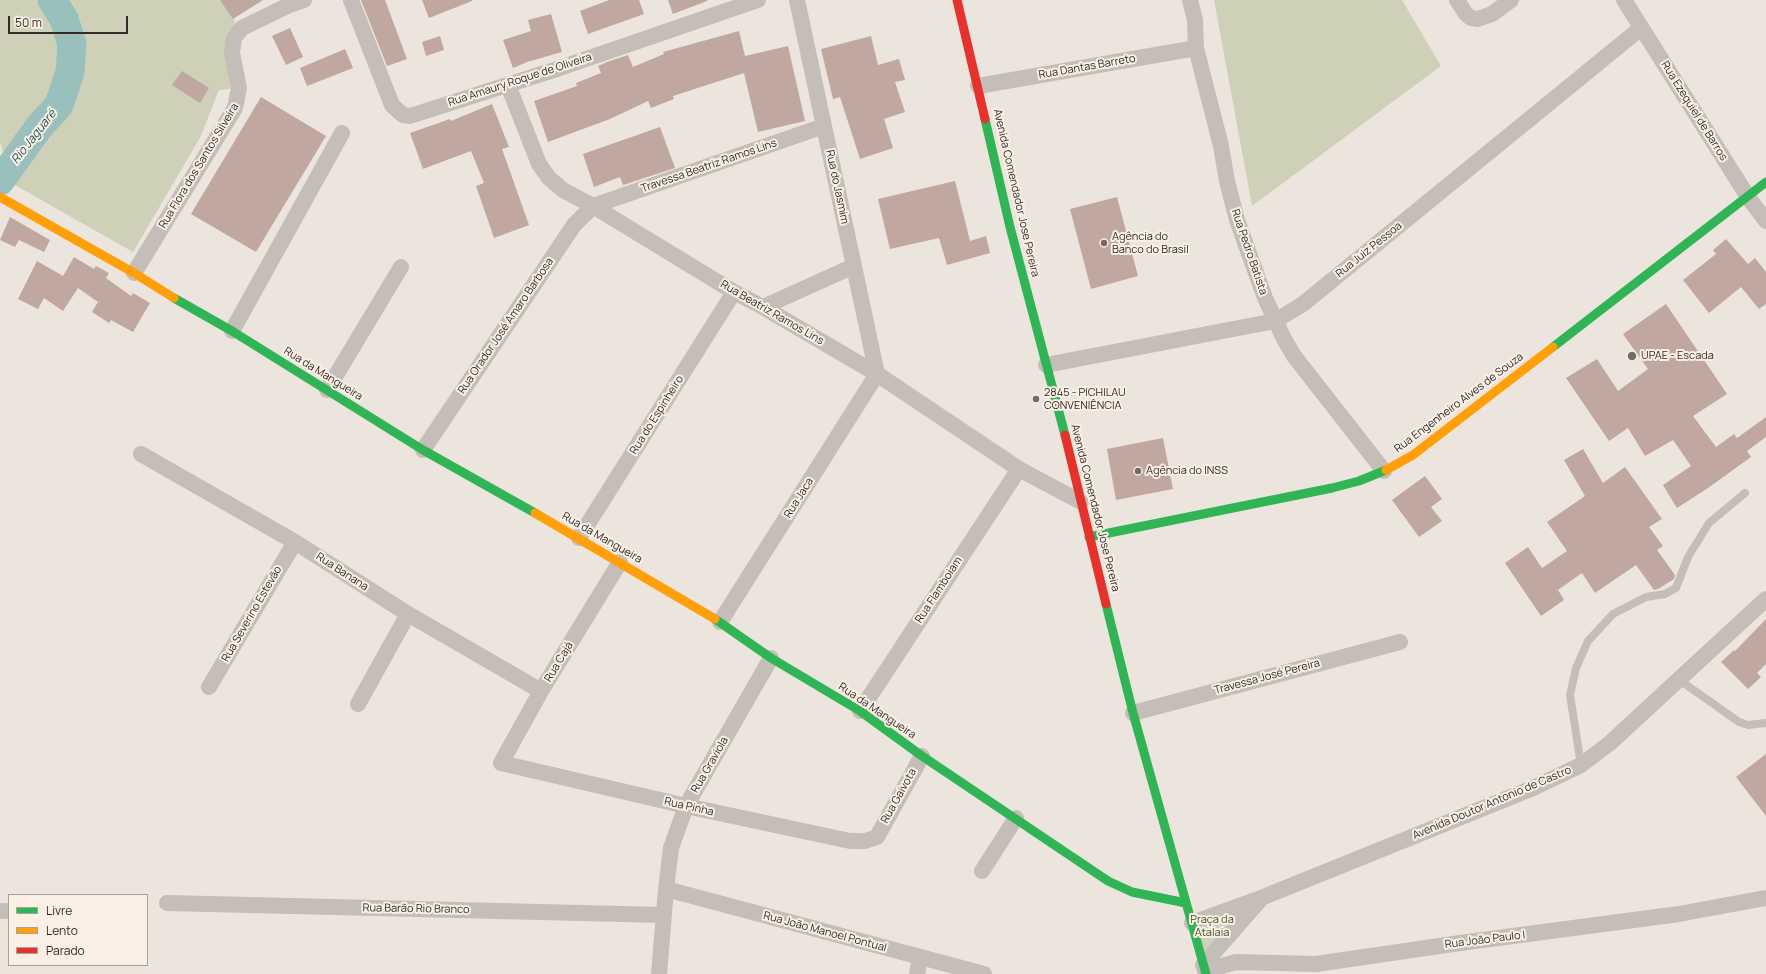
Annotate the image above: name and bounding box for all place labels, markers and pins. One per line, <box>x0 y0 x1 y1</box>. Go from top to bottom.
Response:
place label: Agência do Banco do Brasil <box>1112 230 1189 256</box>
marker: Agência do Banco do Brasil <box>1099 238 1109 248</box>
place label: UPAE - Escada <box>1641 349 1714 363</box>
marker: UPAE - Escada <box>1626 350 1638 362</box>
place label: 2845 - PICHILAU CONVENIÊNCIA <box>1044 386 1126 412</box>
marker: 2845 - PICHILAU CONVENIÊNCIA <box>1031 394 1041 404</box>
place label: Agência do INSS <box>1146 464 1228 478</box>
marker: Agência do INSS <box>1133 466 1143 476</box>

